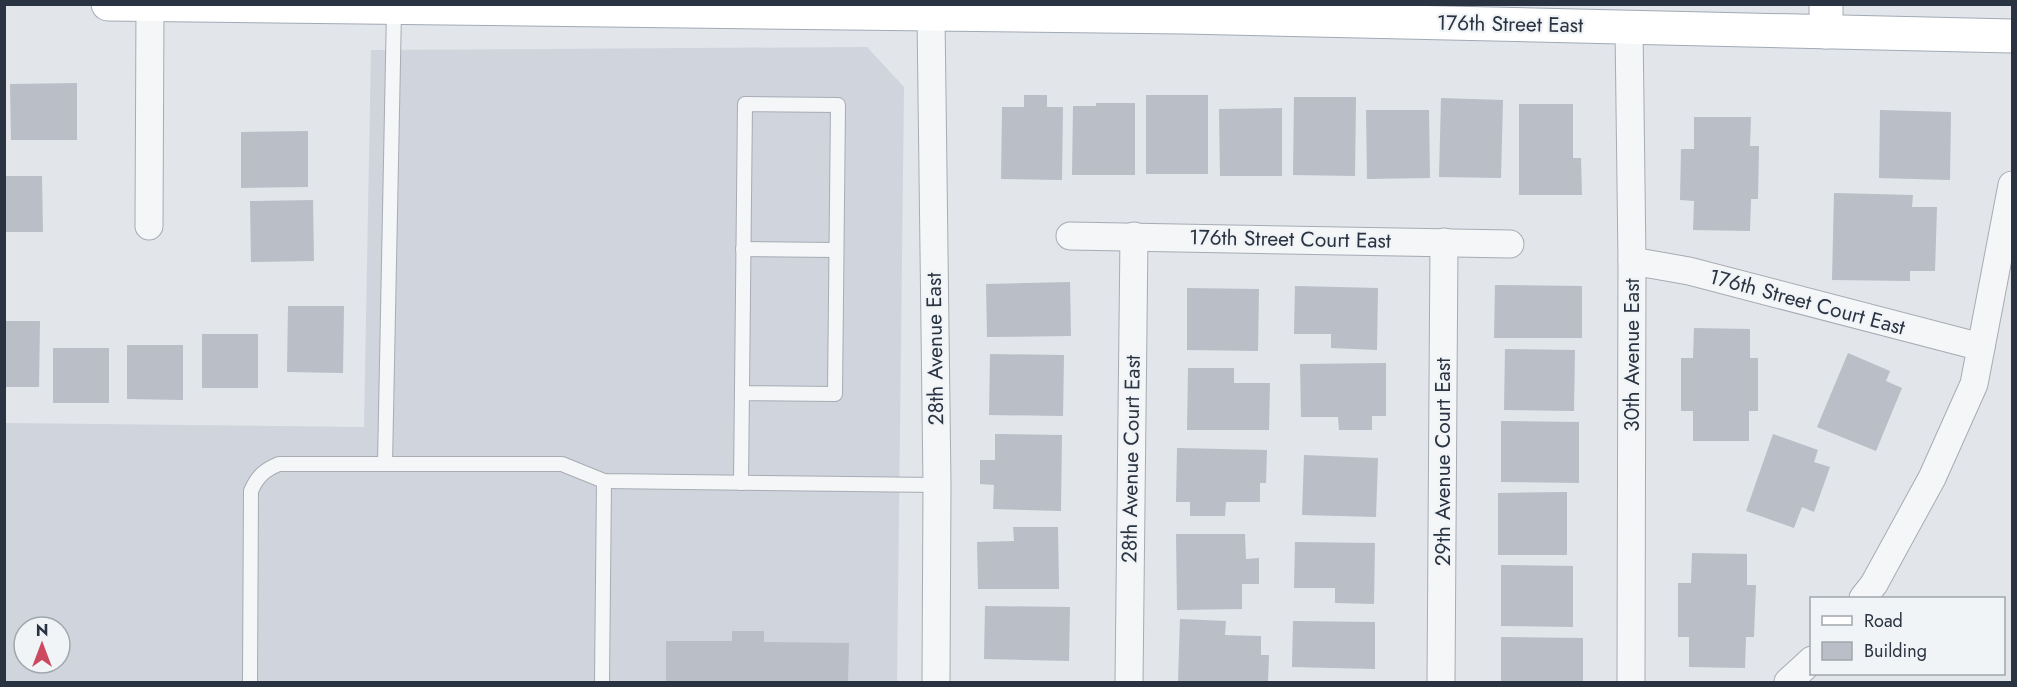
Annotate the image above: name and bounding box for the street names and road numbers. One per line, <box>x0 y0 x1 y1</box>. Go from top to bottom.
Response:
street label: 176th Street East <box>1436 8 1584 40</box>
street label: 176th Street Court East <box>1189 222 1391 256</box>
street label: 176th Street Court East <box>1706 261 1908 343</box>
street label: 28th Avenue East <box>919 272 951 426</box>
street label: 30th Avenue East <box>1617 278 1647 432</box>
street label: 28th Avenue Court East <box>1114 355 1148 563</box>
street label: 29th Avenue Court East <box>1428 358 1458 566</box>

